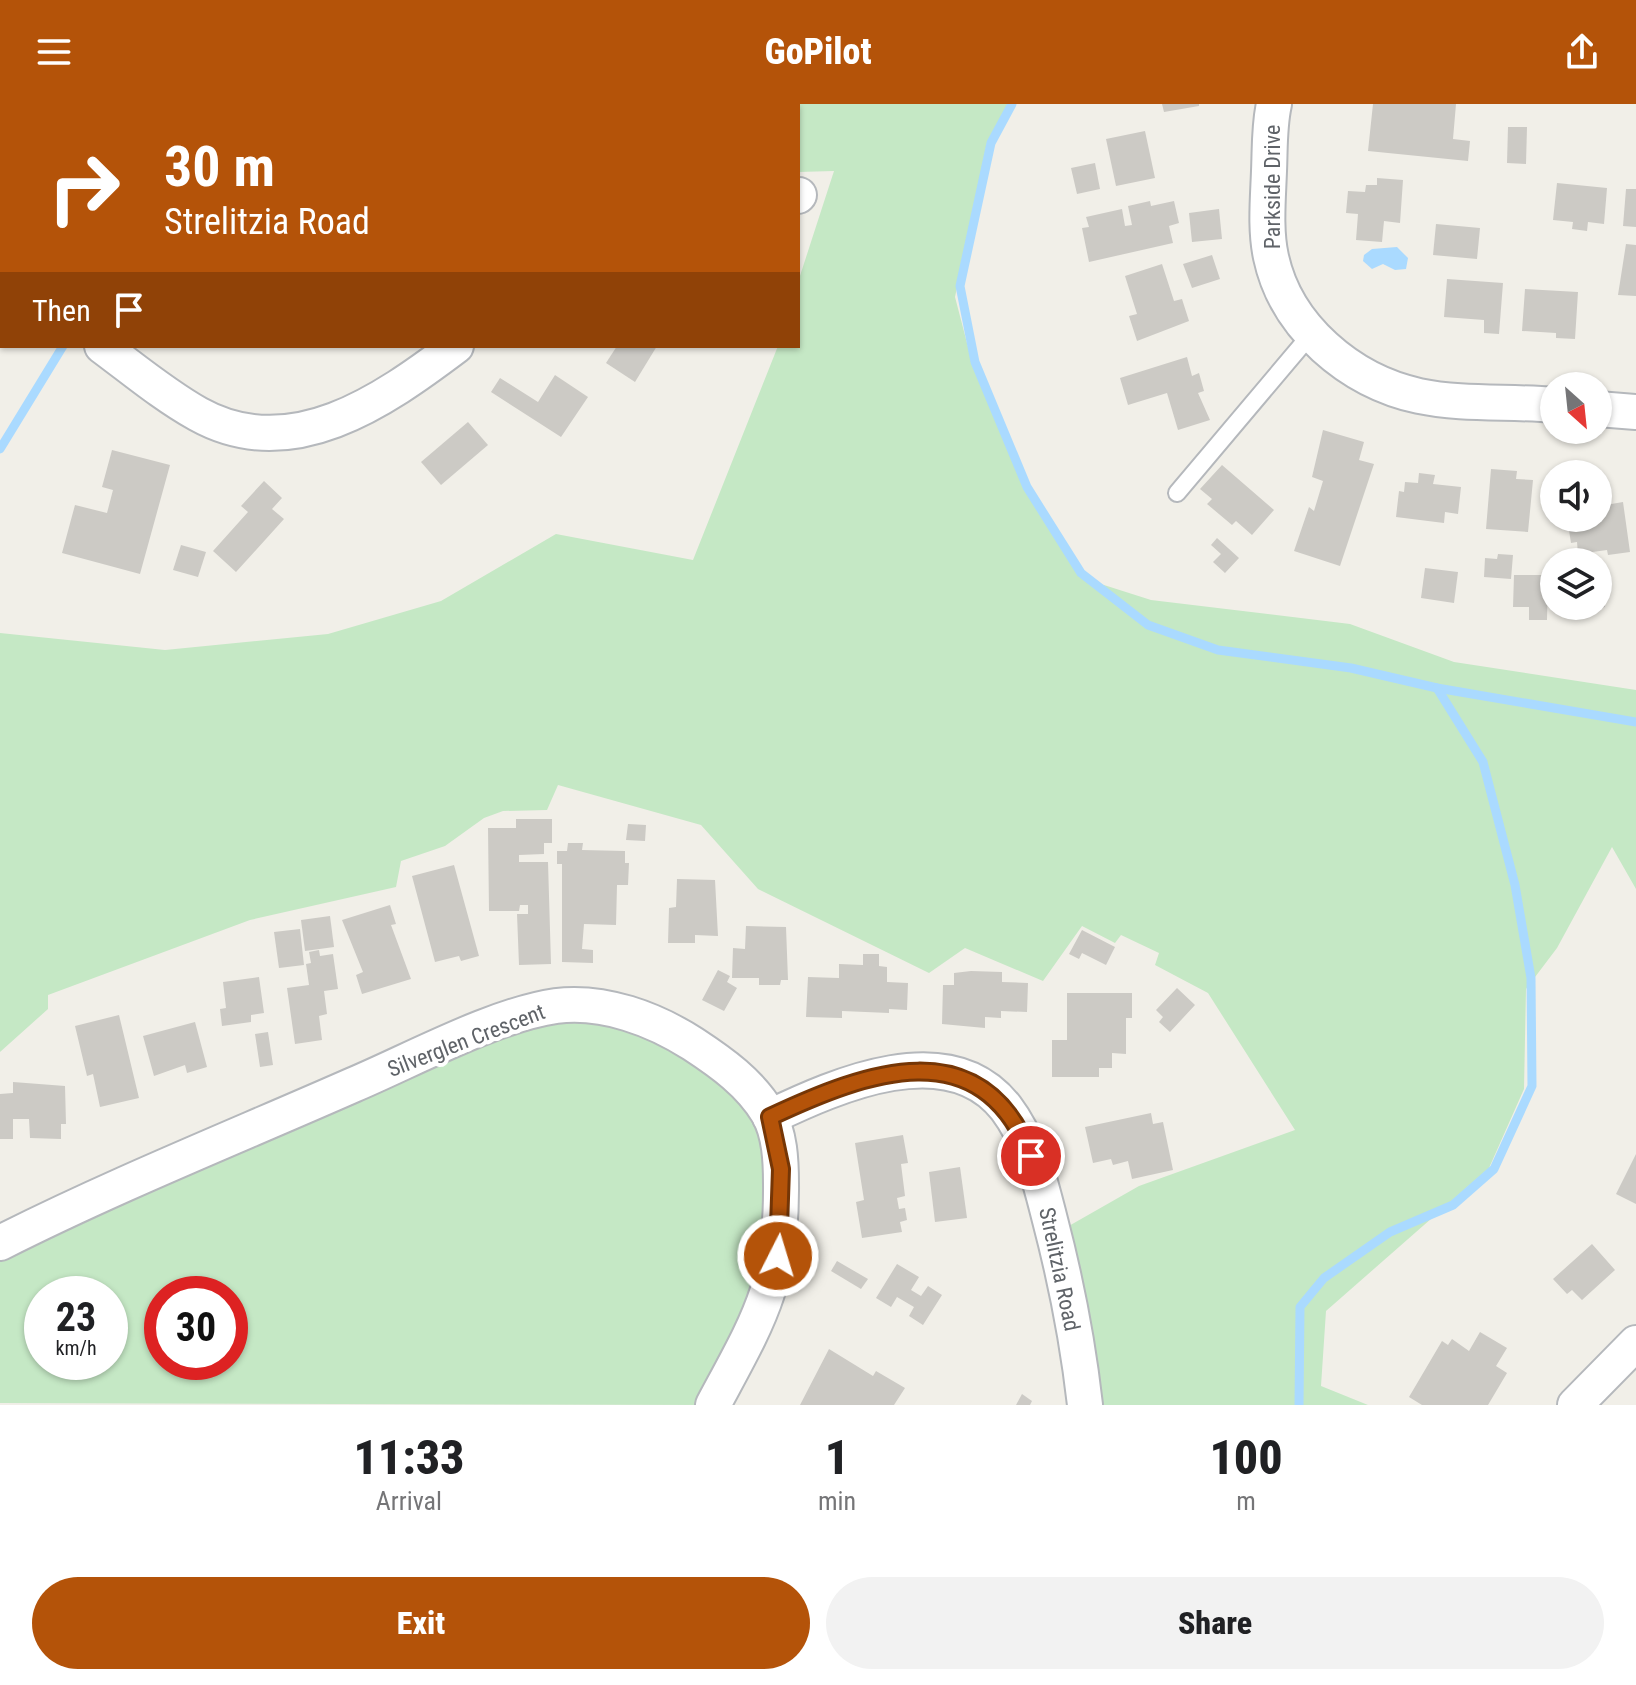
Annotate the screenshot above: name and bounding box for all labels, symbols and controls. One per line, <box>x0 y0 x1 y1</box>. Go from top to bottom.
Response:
icon: menu <box>32 30 76 74</box>
icon: share <box>1560 30 1604 74</box>
text: GoPilot <box>764 31 872 73</box>
street label: Parkside Drive <box>1260 125 1285 249</box>
text: 30 m <box>164 134 275 200</box>
icon: right <box>32 136 136 240</box>
text: Strelitzia Road <box>164 201 370 243</box>
icon: arrive <box>107 288 151 332</box>
text: Then <box>32 293 91 328</box>
north arrow <box>1540 372 1612 444</box>
map controls <box>1540 372 1612 620</box>
button: sound <box>1540 460 1612 532</box>
button: layers <box>1540 548 1612 620</box>
street label: Silverglen Crescent <box>384 999 548 1082</box>
pin <box>997 1122 1065 1190</box>
icon: arrive <box>1009 1134 1053 1178</box>
street label: Strelitzia Road <box>1034 1205 1085 1333</box>
position arrow <box>736 1214 820 1298</box>
speed limit sign: 30 <box>144 1276 248 1380</box>
text: 23 <box>56 1294 96 1341</box>
text: km/h <box>55 1336 97 1360</box>
text: 11:33 <box>353 1429 465 1486</box>
text: 1 <box>825 1429 849 1486</box>
text: 100 <box>1209 1429 1283 1486</box>
text: Arrival <box>376 1486 442 1516</box>
text: min <box>818 1486 856 1516</box>
text: m <box>1236 1486 1256 1516</box>
button: Exit <box>32 1577 810 1669</box>
button: Share <box>826 1577 1604 1669</box>

